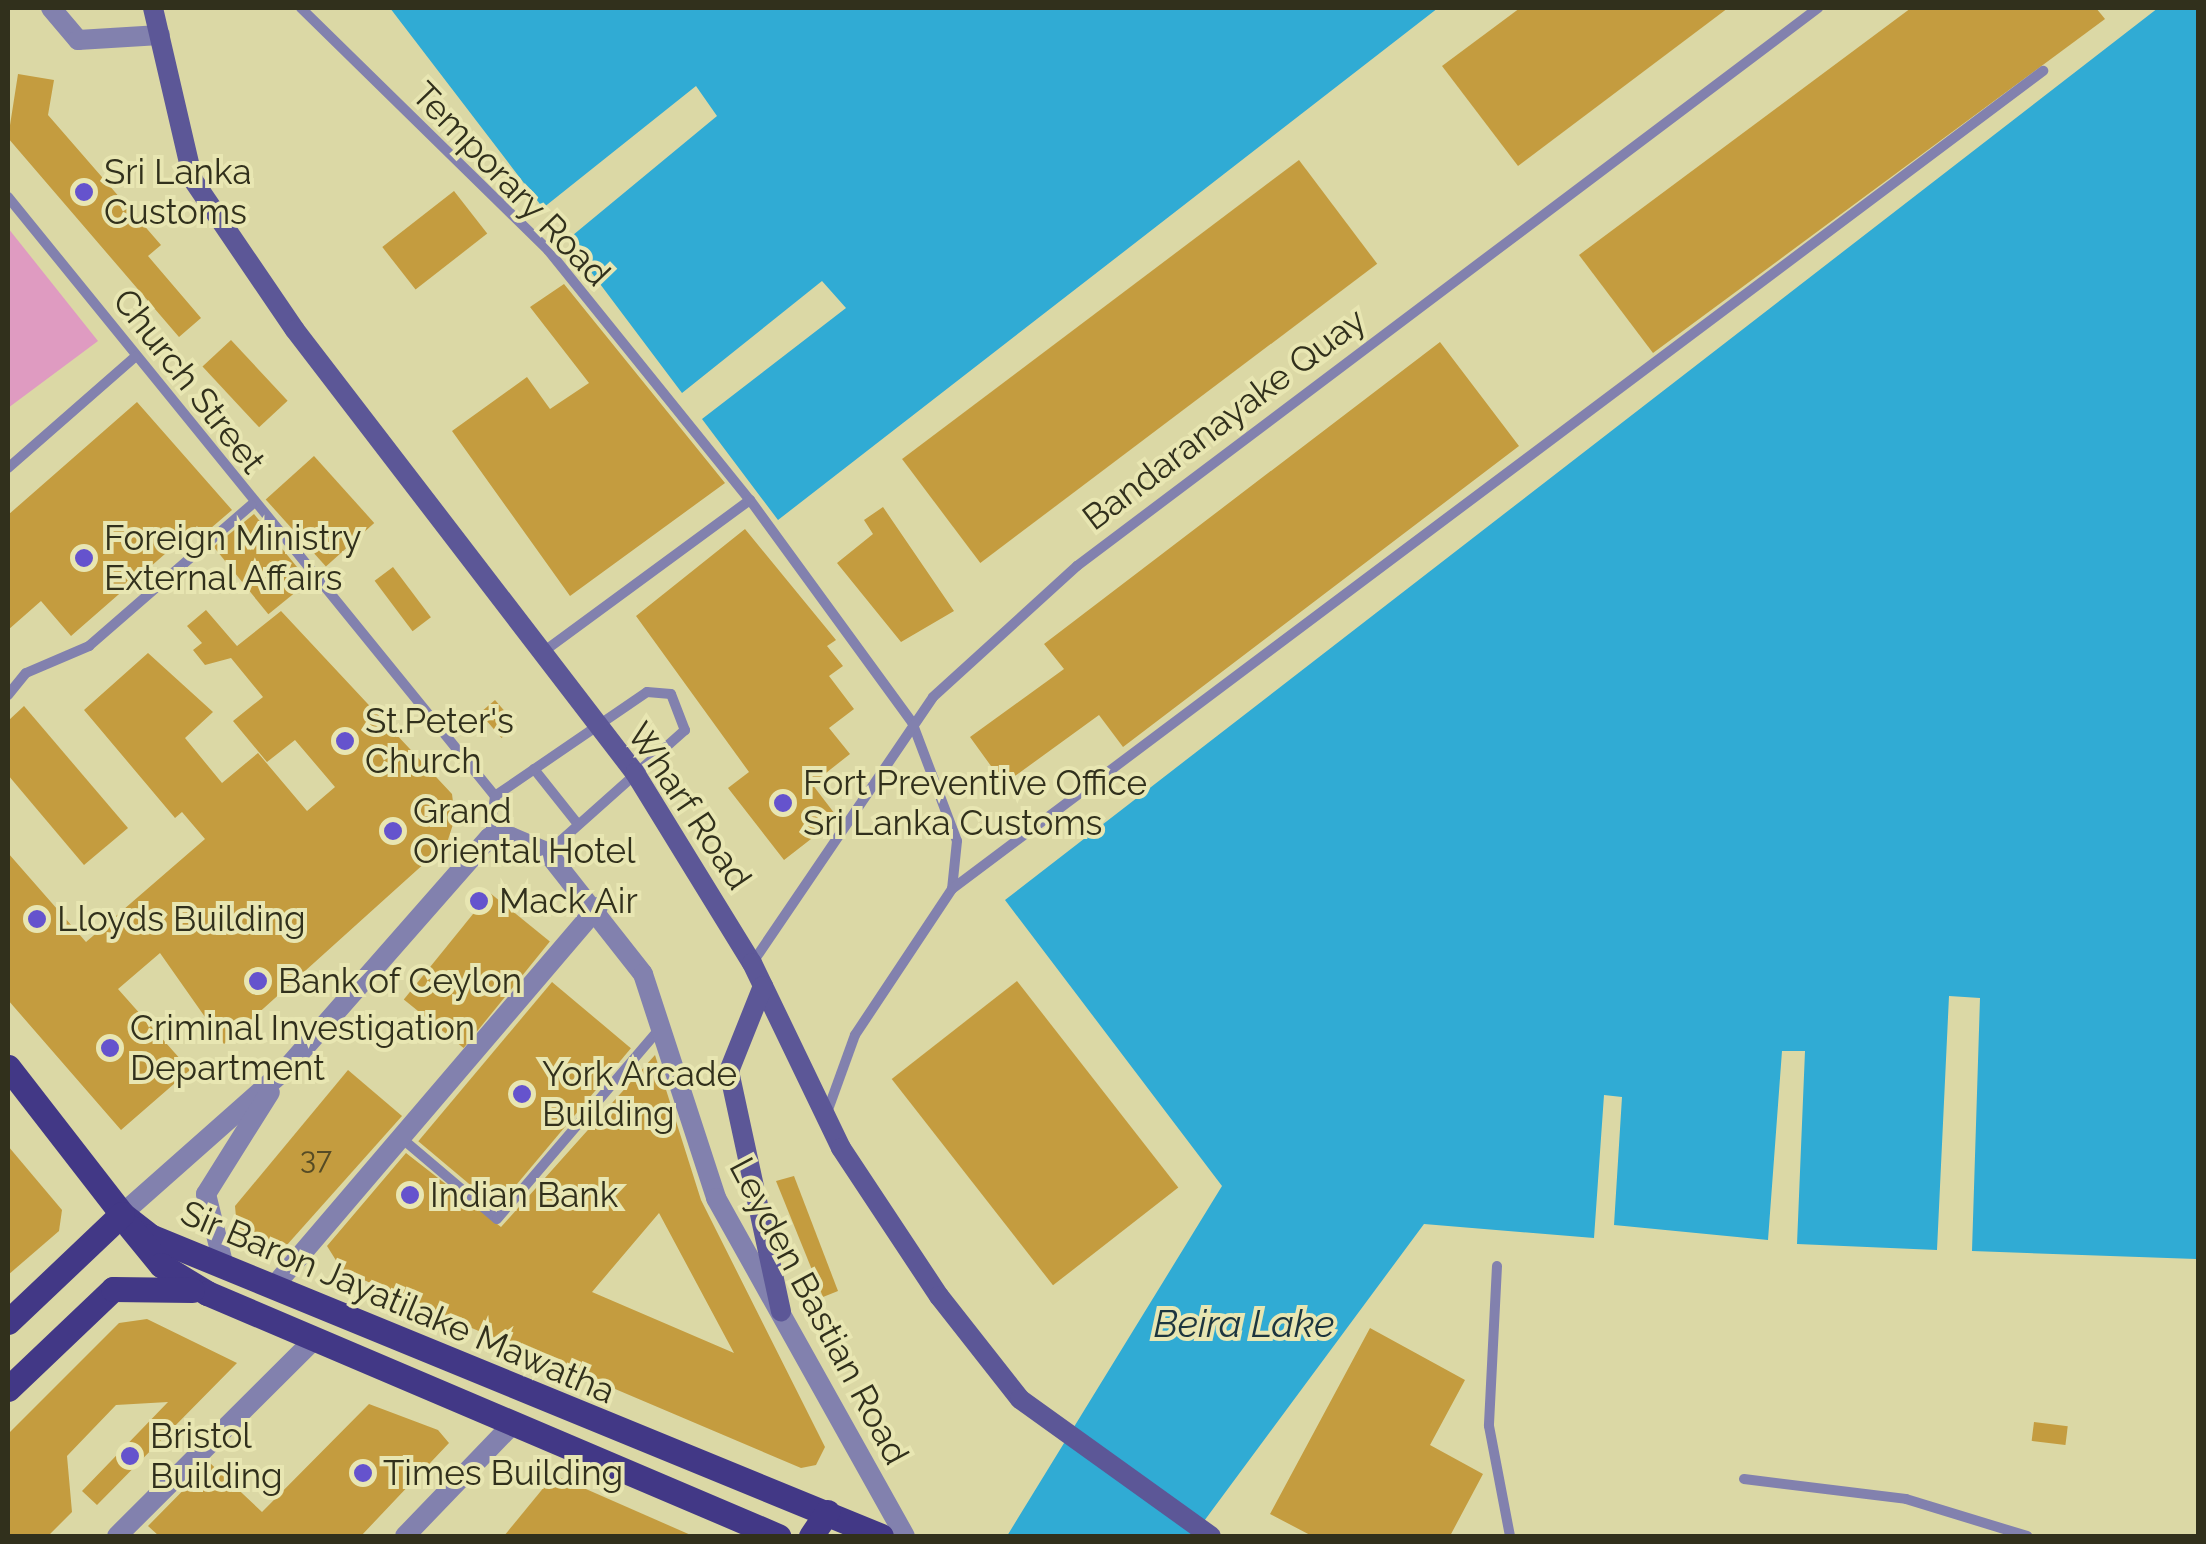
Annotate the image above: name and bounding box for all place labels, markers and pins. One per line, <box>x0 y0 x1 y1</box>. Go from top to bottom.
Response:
place label: Sri Lanka Customs <box>104 151 252 233</box>
marker: Sri Lanka Customs <box>73 181 95 203</box>
place label: Foreign Ministry External Affairs <box>104 517 361 599</box>
marker: Foreign Ministry External Affairs <box>73 547 95 569</box>
place label: St.Peter's Church <box>365 700 514 782</box>
marker: St.Peter's Church <box>334 730 356 752</box>
place label: Fort Preventive Office Sri Lanka Customs <box>803 762 1147 844</box>
place label: Grand Oriental Hotel <box>413 790 637 872</box>
marker: Fort Preventive Office Sri Lanka Customs <box>772 792 794 814</box>
marker: Grand Oriental Hotel <box>382 820 404 842</box>
place label: Mack Air <box>499 880 639 922</box>
marker: Mack Air <box>468 890 490 912</box>
place label: Lloyds Building <box>57 898 306 940</box>
marker: Lloyds Building <box>26 908 48 930</box>
place label: Bank of Ceylon <box>278 960 523 1002</box>
marker: Bank of Ceylon <box>247 970 269 992</box>
place label: Criminal Investigation Department <box>130 1007 476 1089</box>
marker: Criminal Investigation Department <box>99 1037 121 1059</box>
place label: York Arcade Building <box>542 1053 738 1135</box>
marker: York Arcade Building <box>511 1083 533 1105</box>
place label: Indian Bank <box>430 1174 618 1216</box>
marker: Indian Bank <box>399 1184 421 1206</box>
place label: Bristol Building <box>150 1415 283 1497</box>
marker: Bristol Building <box>119 1445 141 1467</box>
place label: Times Building <box>383 1452 623 1494</box>
marker: Times Building <box>352 1462 374 1484</box>

